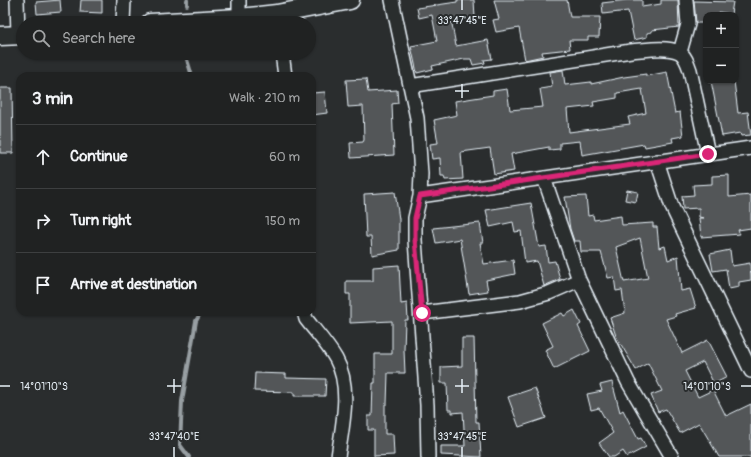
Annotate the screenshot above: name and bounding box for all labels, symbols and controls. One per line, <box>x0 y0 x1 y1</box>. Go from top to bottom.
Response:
map controls <box>703 12 739 84</box>
button: + <box>703 12 739 48</box>
text: 33°47'45"E <box>437 15 487 27</box>
search box <box>16 16 316 60</box>
icon: search <box>30 27 52 49</box>
text: Search here <box>62 29 135 48</box>
button: − <box>703 48 739 84</box>
text: 3 min <box>32 88 73 109</box>
text: Walk · 210 m <box>229 90 300 106</box>
route end <box>699 145 717 163</box>
icon: ahead <box>32 146 54 168</box>
text: Continue <box>70 147 128 166</box>
text: 60 m <box>269 149 300 165</box>
icon: right <box>32 210 54 232</box>
text: Turn right <box>70 211 131 230</box>
text: 150 m <box>265 213 300 229</box>
icon: arrive <box>32 274 54 296</box>
text: Arrive at destination <box>70 275 197 294</box>
route start <box>413 304 431 322</box>
text: 14°01'10"S <box>20 381 68 393</box>
text: 14°01'10"S <box>683 381 731 393</box>
text: 33°47'40"E <box>149 431 199 443</box>
text: 33°47'45"E <box>437 431 487 443</box>

